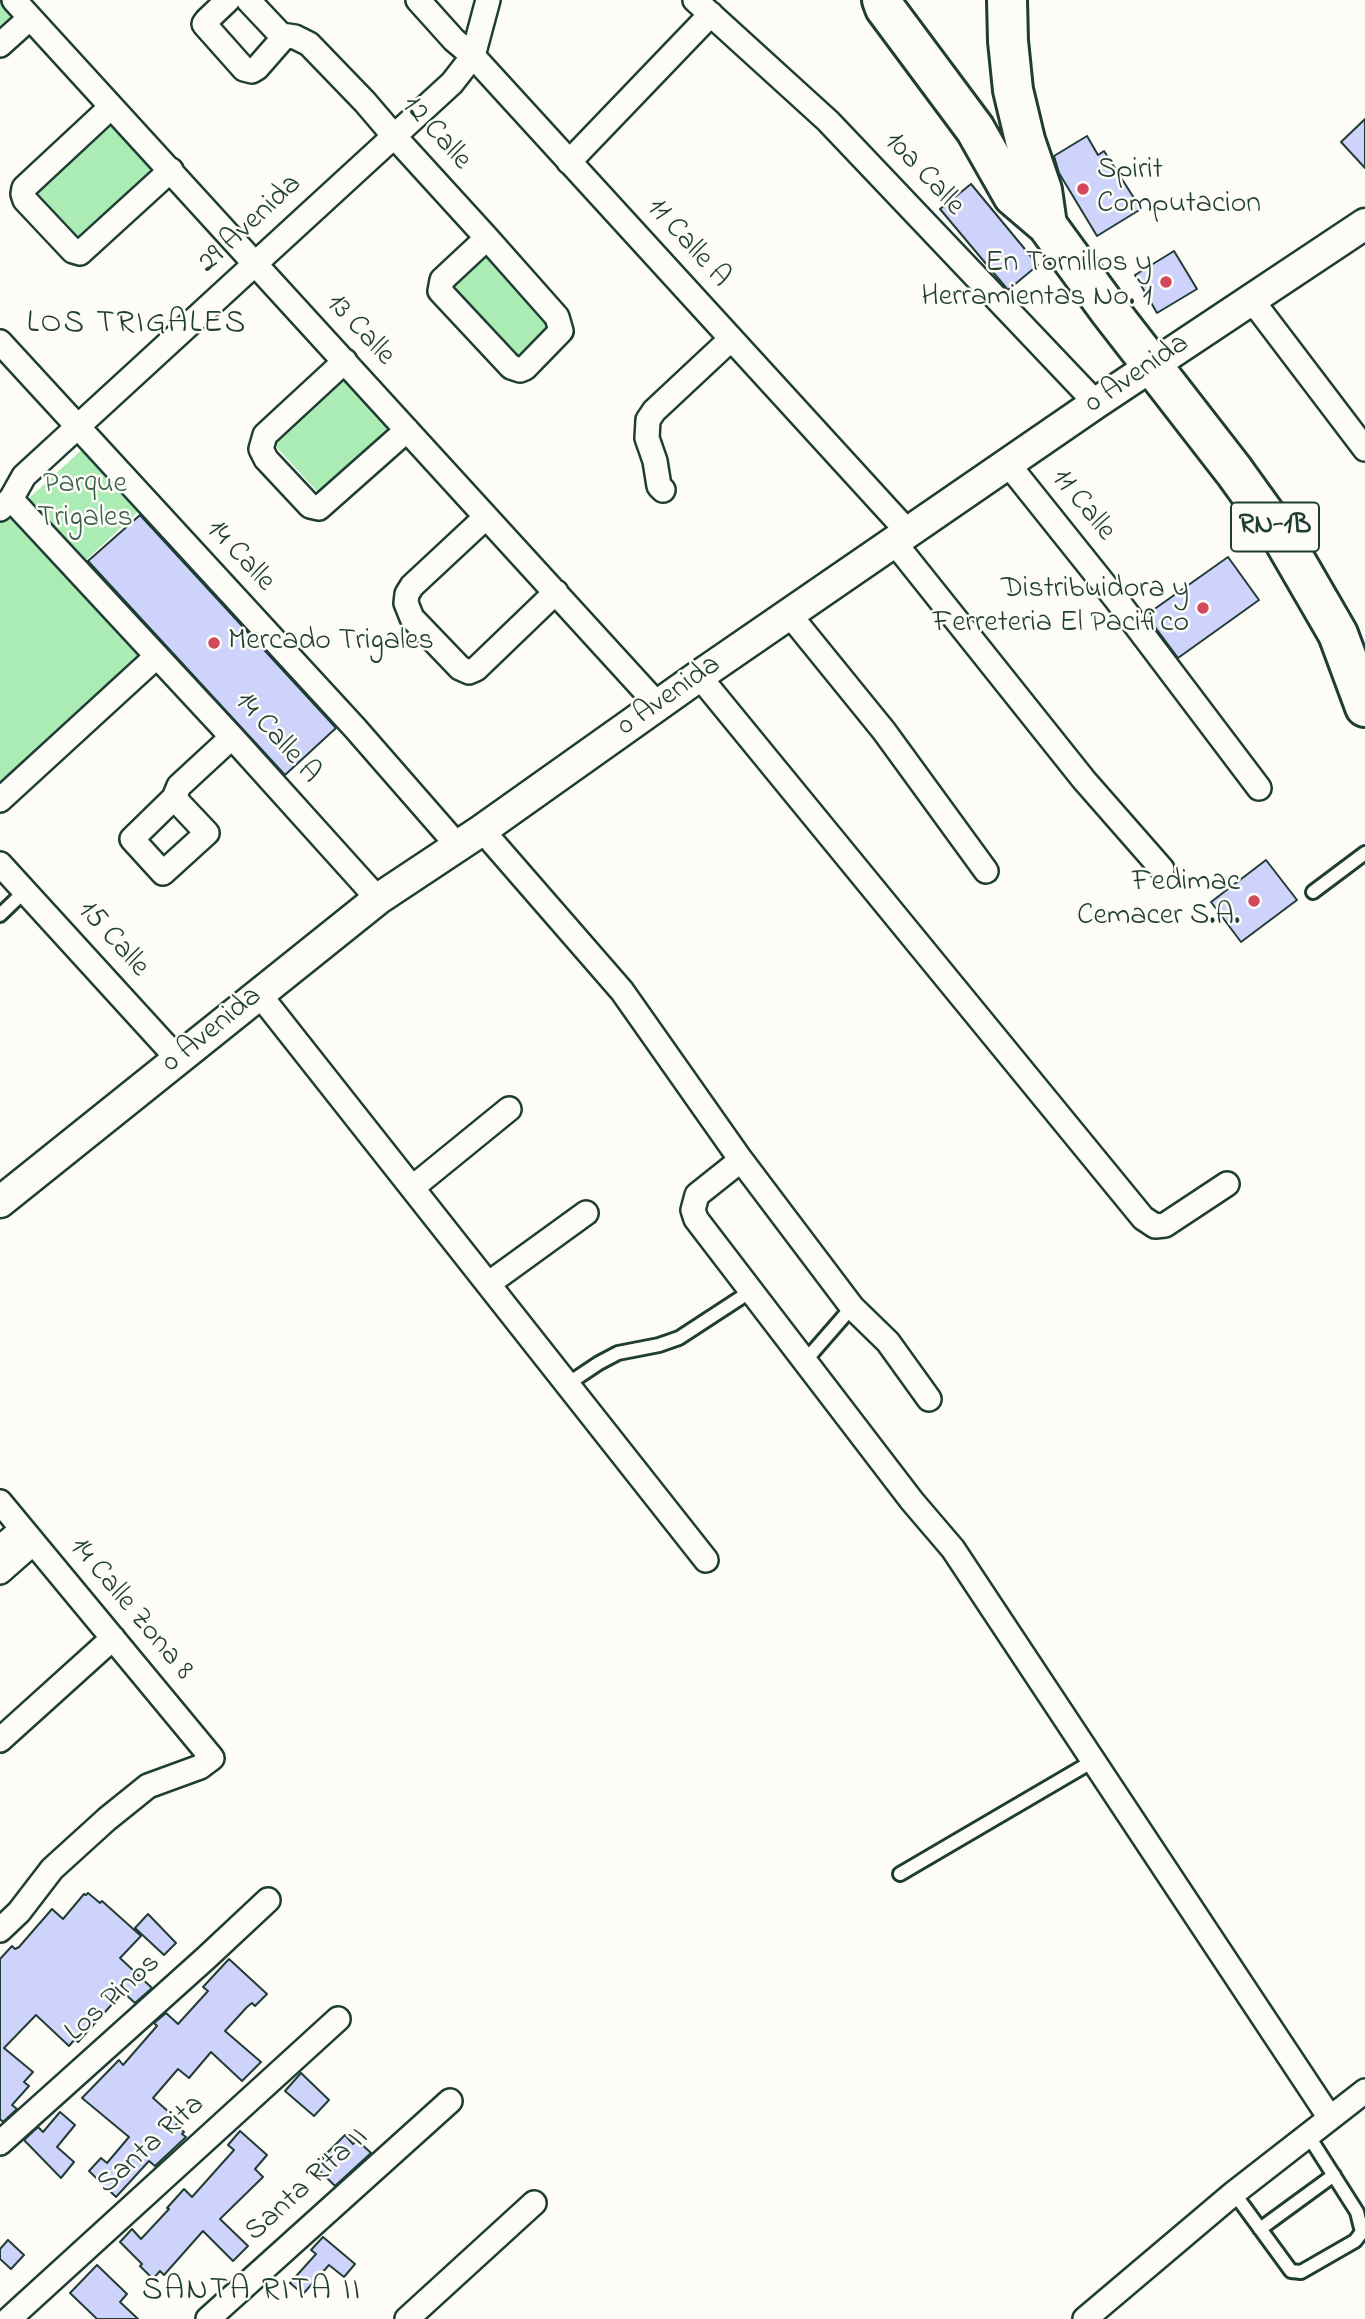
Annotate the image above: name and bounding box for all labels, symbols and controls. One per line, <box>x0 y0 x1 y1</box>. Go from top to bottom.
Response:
street label: 12 Calle <box>392 89 478 179</box>
street label: 10a Calle <box>875 125 971 225</box>
place label: Spirit Computacion <box>1097 154 1261 224</box>
street label: 29 Avenida <box>192 168 310 282</box>
marker: Spirit Computacion <box>1075 181 1091 197</box>
street label: 11 Calle A <box>637 192 737 296</box>
place label: En Tornillos y Herramientas No. 1 <box>921 247 1152 318</box>
marker: En Tornillos y Herramientas No. 1 <box>1158 274 1174 290</box>
street label: 13 Calle <box>317 287 401 375</box>
district label: LOS TRIGALES <box>28 307 246 345</box>
street label: 0 Avenida <box>1079 327 1197 423</box>
street label: 11 Calle <box>1042 463 1122 549</box>
park label: Parque Trigales <box>37 468 133 538</box>
road number: RN-1B <box>1231 503 1319 552</box>
street label: 14 Calle <box>197 513 281 601</box>
place label: Distribuidora y Ferreteria El Pacifico <box>933 573 1189 644</box>
marker: Distribuidora y Ferreteria El Pacifico <box>1195 600 1211 616</box>
place label: Mercado Trigales <box>228 625 434 661</box>
marker: Mercado Trigales <box>206 635 222 651</box>
street label: 0 Avenida <box>611 648 729 746</box>
street label: 14 Calle A <box>225 685 327 793</box>
place label: Fedimac Cemacer S.A. <box>1077 866 1240 936</box>
marker: Fedimac Cemacer S.A. <box>1246 893 1262 909</box>
street label: 15 Calle <box>68 894 156 986</box>
street label: 0 Avenida <box>156 980 270 1082</box>
street label: 14 Calle Zona 8 <box>60 1531 200 1689</box>
street label: Los Pinos <box>59 1947 169 2051</box>
street label: Santa Rita <box>91 2088 213 2204</box>
street label: Santa Rita II <box>239 2121 377 2251</box>
district label: SANTA RITA II <box>144 2274 360 2312</box>

